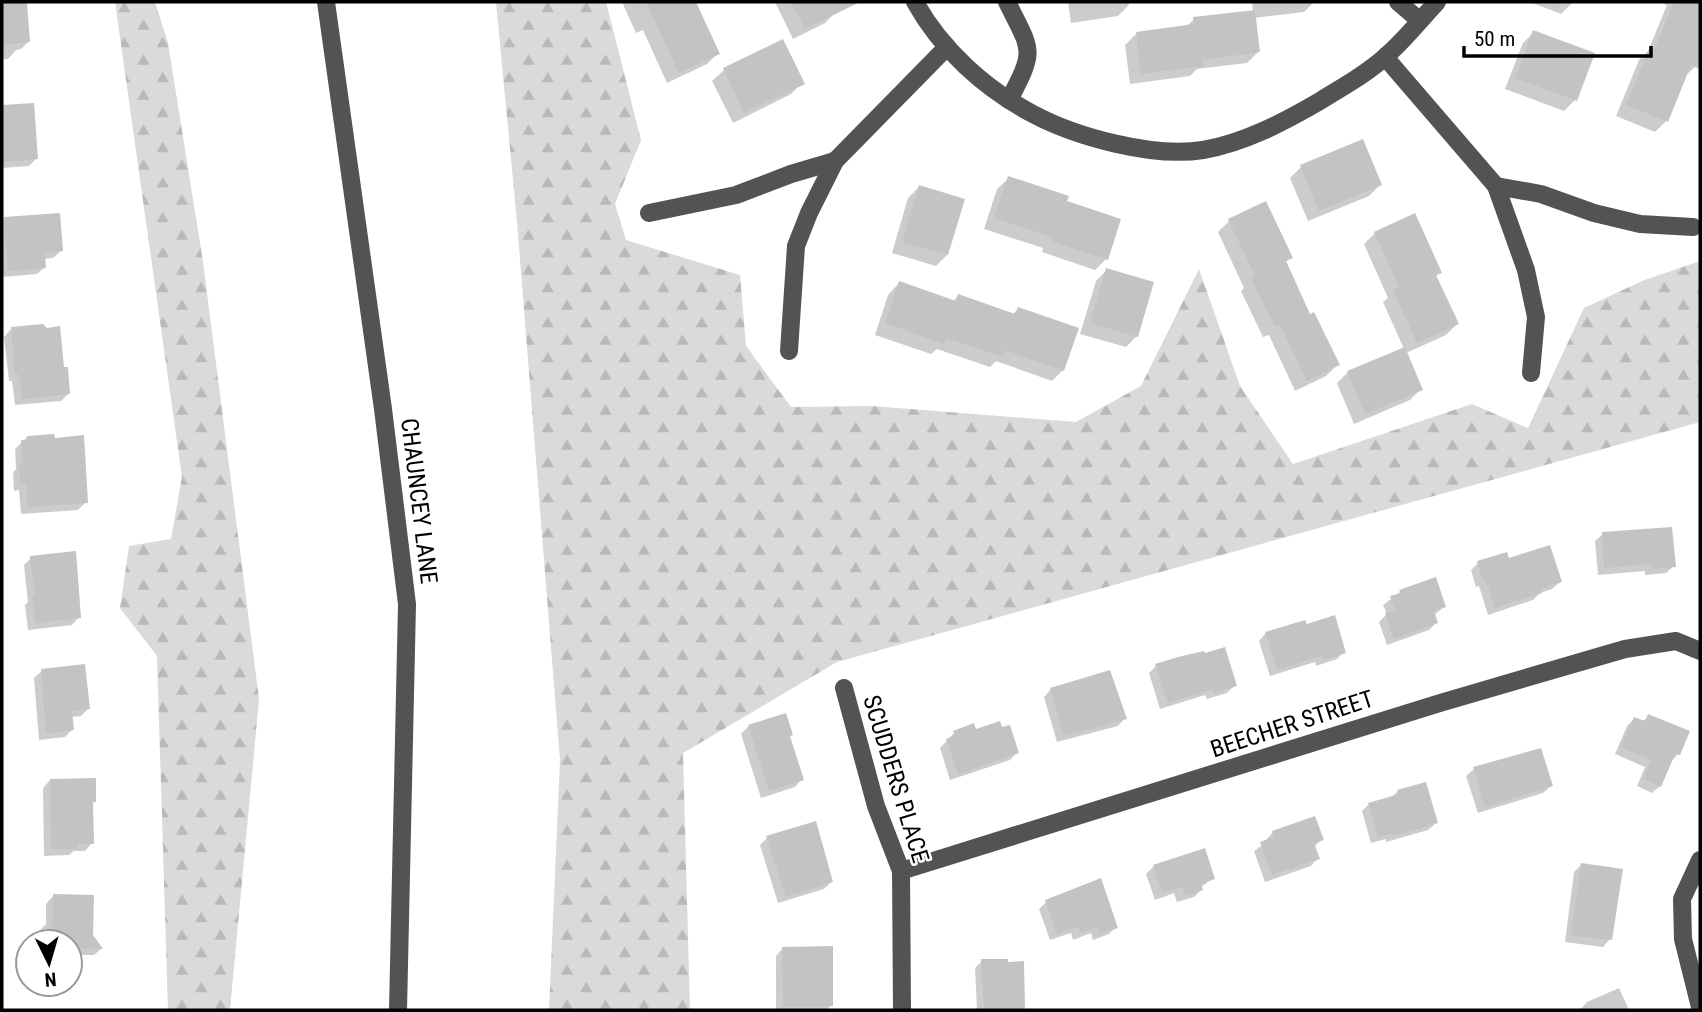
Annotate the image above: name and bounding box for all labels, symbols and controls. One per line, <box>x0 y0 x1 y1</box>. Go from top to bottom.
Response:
scale bar <box>1464 14 1651 58</box>
text: 50 m <box>1474 27 1515 51</box>
street label: CHAUNCEY LANE <box>395 417 443 585</box>
street label: BEECHER STREET <box>1207 684 1377 764</box>
street label: SCUDDERS PLACE <box>857 692 935 866</box>
north arrow <box>14 928 84 998</box>
text: N <box>44 967 57 991</box>

